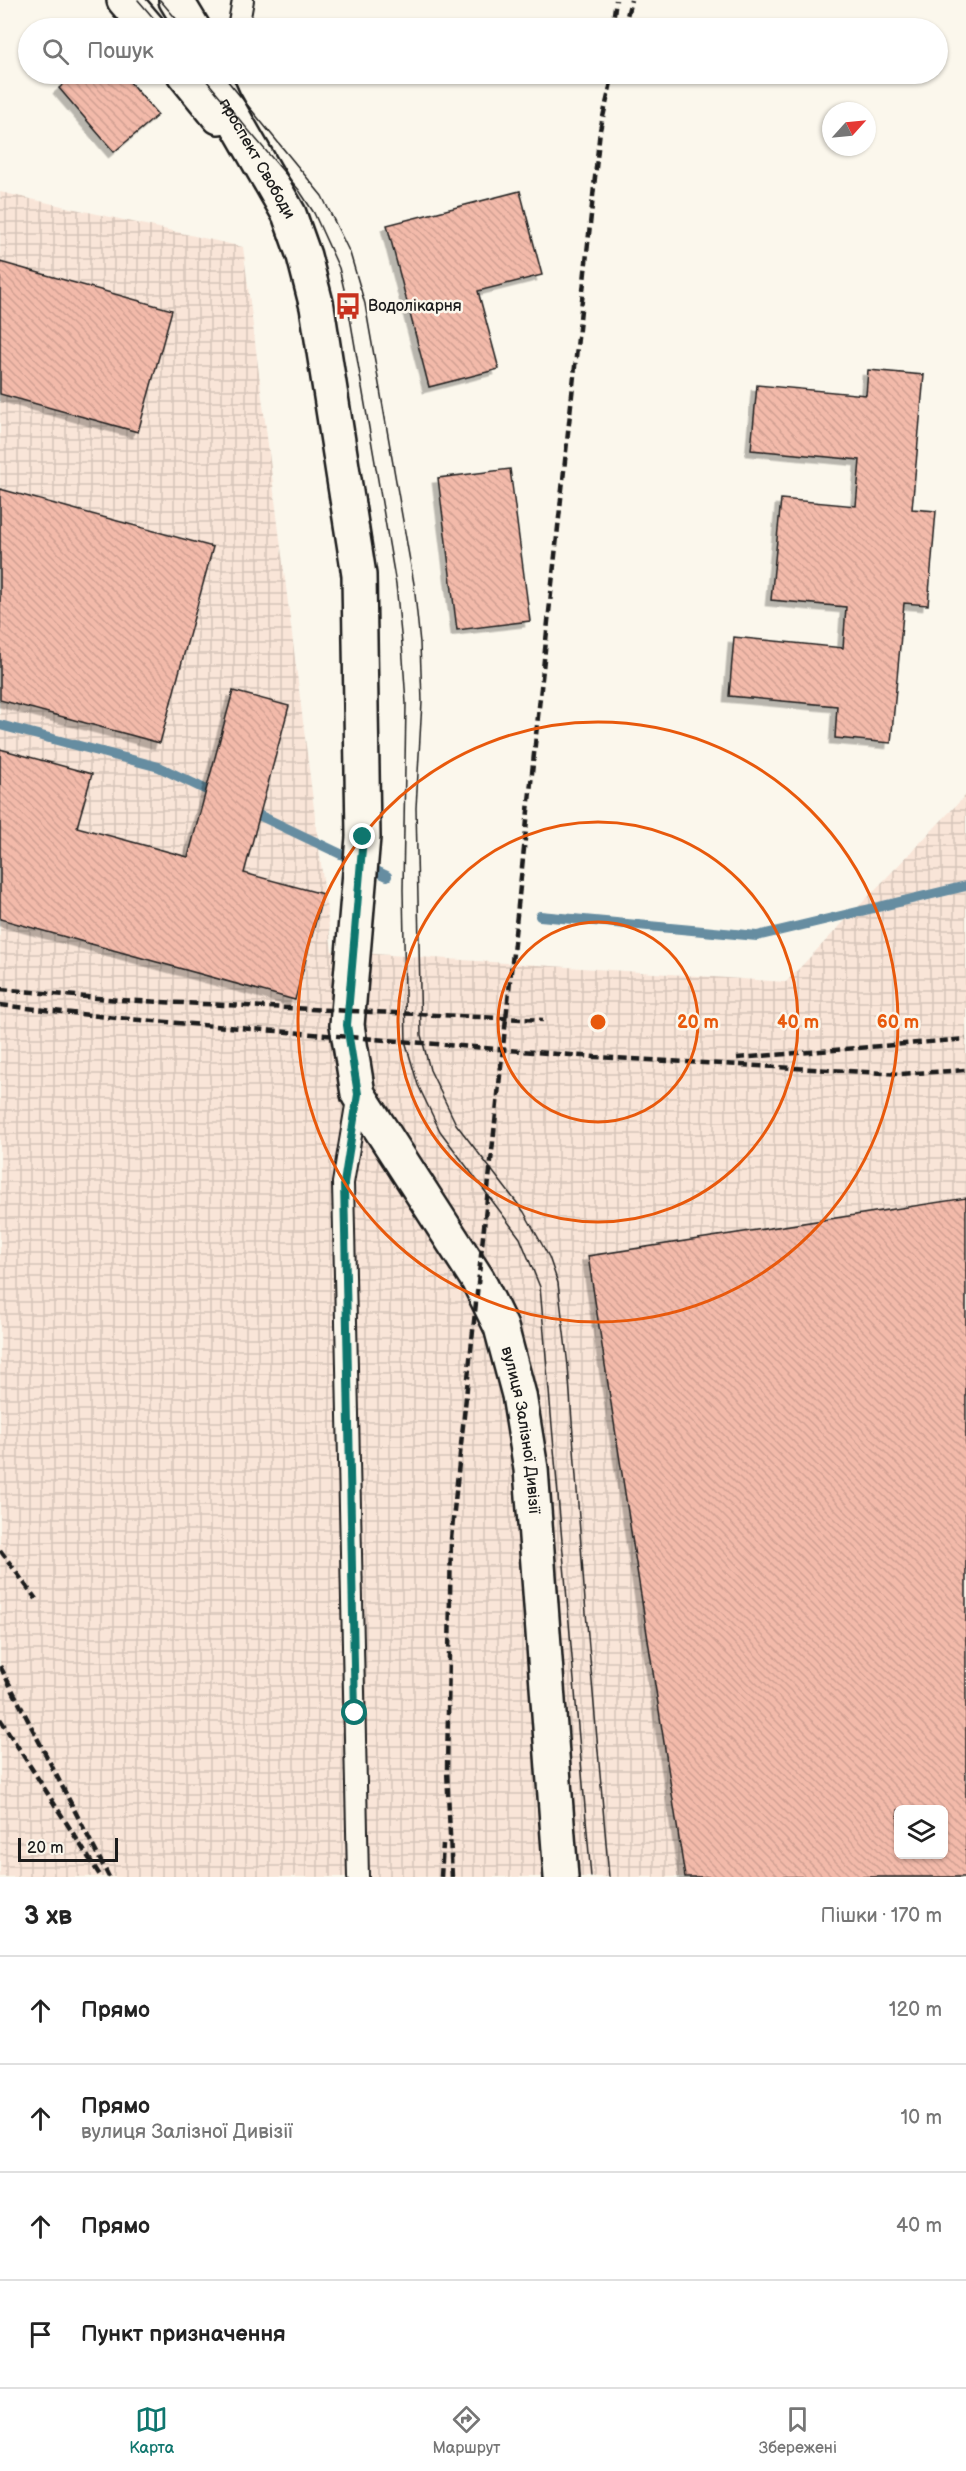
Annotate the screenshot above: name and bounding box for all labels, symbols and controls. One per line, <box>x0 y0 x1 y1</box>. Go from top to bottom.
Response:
search box <box>18 18 948 84</box>
icon: search <box>39 35 72 68</box>
text: Пошук <box>87 38 154 65</box>
street label: проспект Свободи <box>215 95 299 222</box>
north arrow <box>822 102 876 156</box>
bus stop icon: Водолікарня <box>333 291 363 321</box>
place label: Водолікарня <box>368 297 462 316</box>
route end <box>349 823 375 849</box>
centre of rings <box>588 1012 608 1032</box>
text: 20 m <box>677 1012 719 1033</box>
text: 40 m <box>777 1012 819 1033</box>
text: 60 m <box>877 1012 919 1033</box>
street label: вулиця Залізної Дивізії <box>497 1344 544 1516</box>
route start <box>341 1699 367 1725</box>
map controls <box>894 1805 948 1859</box>
button: layers <box>894 1805 948 1859</box>
scale bar <box>18 1835 118 1862</box>
text: 20 m <box>27 1839 63 1858</box>
text: 3 хв <box>24 1901 72 1932</box>
text: Пішки · 170 m <box>821 1904 942 1928</box>
icon: ahead <box>24 1994 57 2027</box>
text: Прямо <box>81 1997 150 2024</box>
text: 120 m <box>889 1998 942 2022</box>
text: Прямо <box>81 2093 150 2120</box>
icon: ahead <box>24 2102 57 2135</box>
text: 10 m <box>901 2106 942 2130</box>
text: вулиця Залізної Дивізії <box>81 2120 293 2144</box>
icon: ahead <box>24 2210 57 2243</box>
text: Прямо <box>81 2213 150 2240</box>
text: 40 m <box>896 2214 942 2238</box>
icon: arrive <box>24 2318 57 2351</box>
text: Пункт призначення <box>81 2321 286 2348</box>
tab: Карта <box>129 2403 174 2458</box>
tab: Маршрут <box>432 2403 501 2458</box>
tab: Збережені <box>759 2403 837 2458</box>

